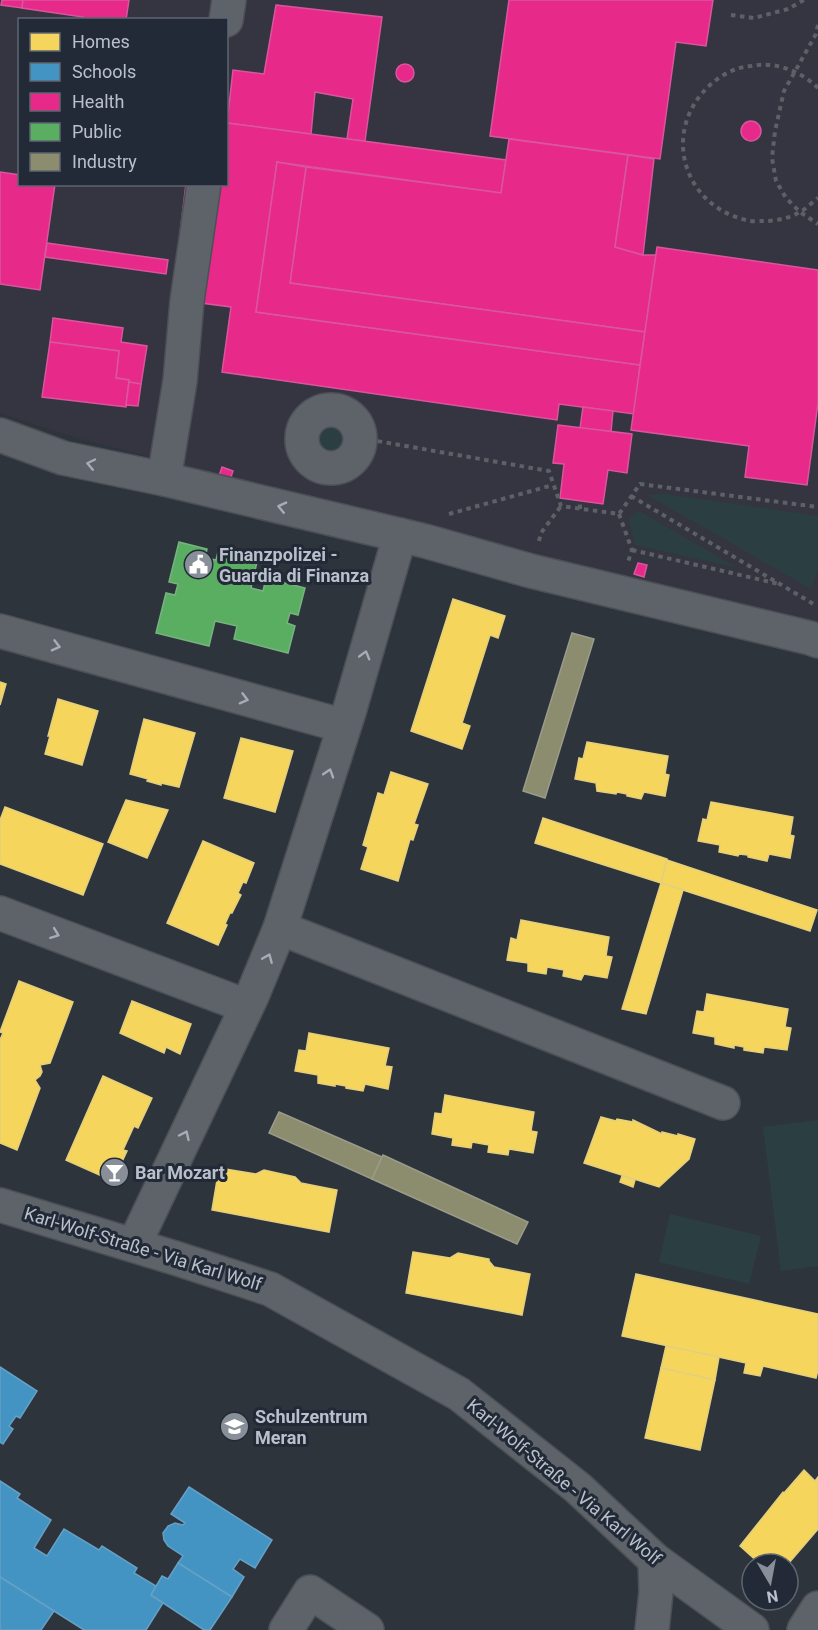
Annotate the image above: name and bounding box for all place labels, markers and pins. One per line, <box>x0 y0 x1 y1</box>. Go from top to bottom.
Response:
place label: Finanzpolizei - Guardia di Finanza <box>219 544 369 586</box>
public building icon: Finanzpolizei - Guardia di Finanza <box>182 549 214 581</box>
bar icon: Bar Mozart <box>98 1157 130 1189</box>
place label: Bar Mozart <box>135 1162 225 1183</box>
place label: Schulzentrum Meran <box>255 1406 368 1448</box>
school or university icon: Schulzentrum Meran <box>218 1411 250 1443</box>

